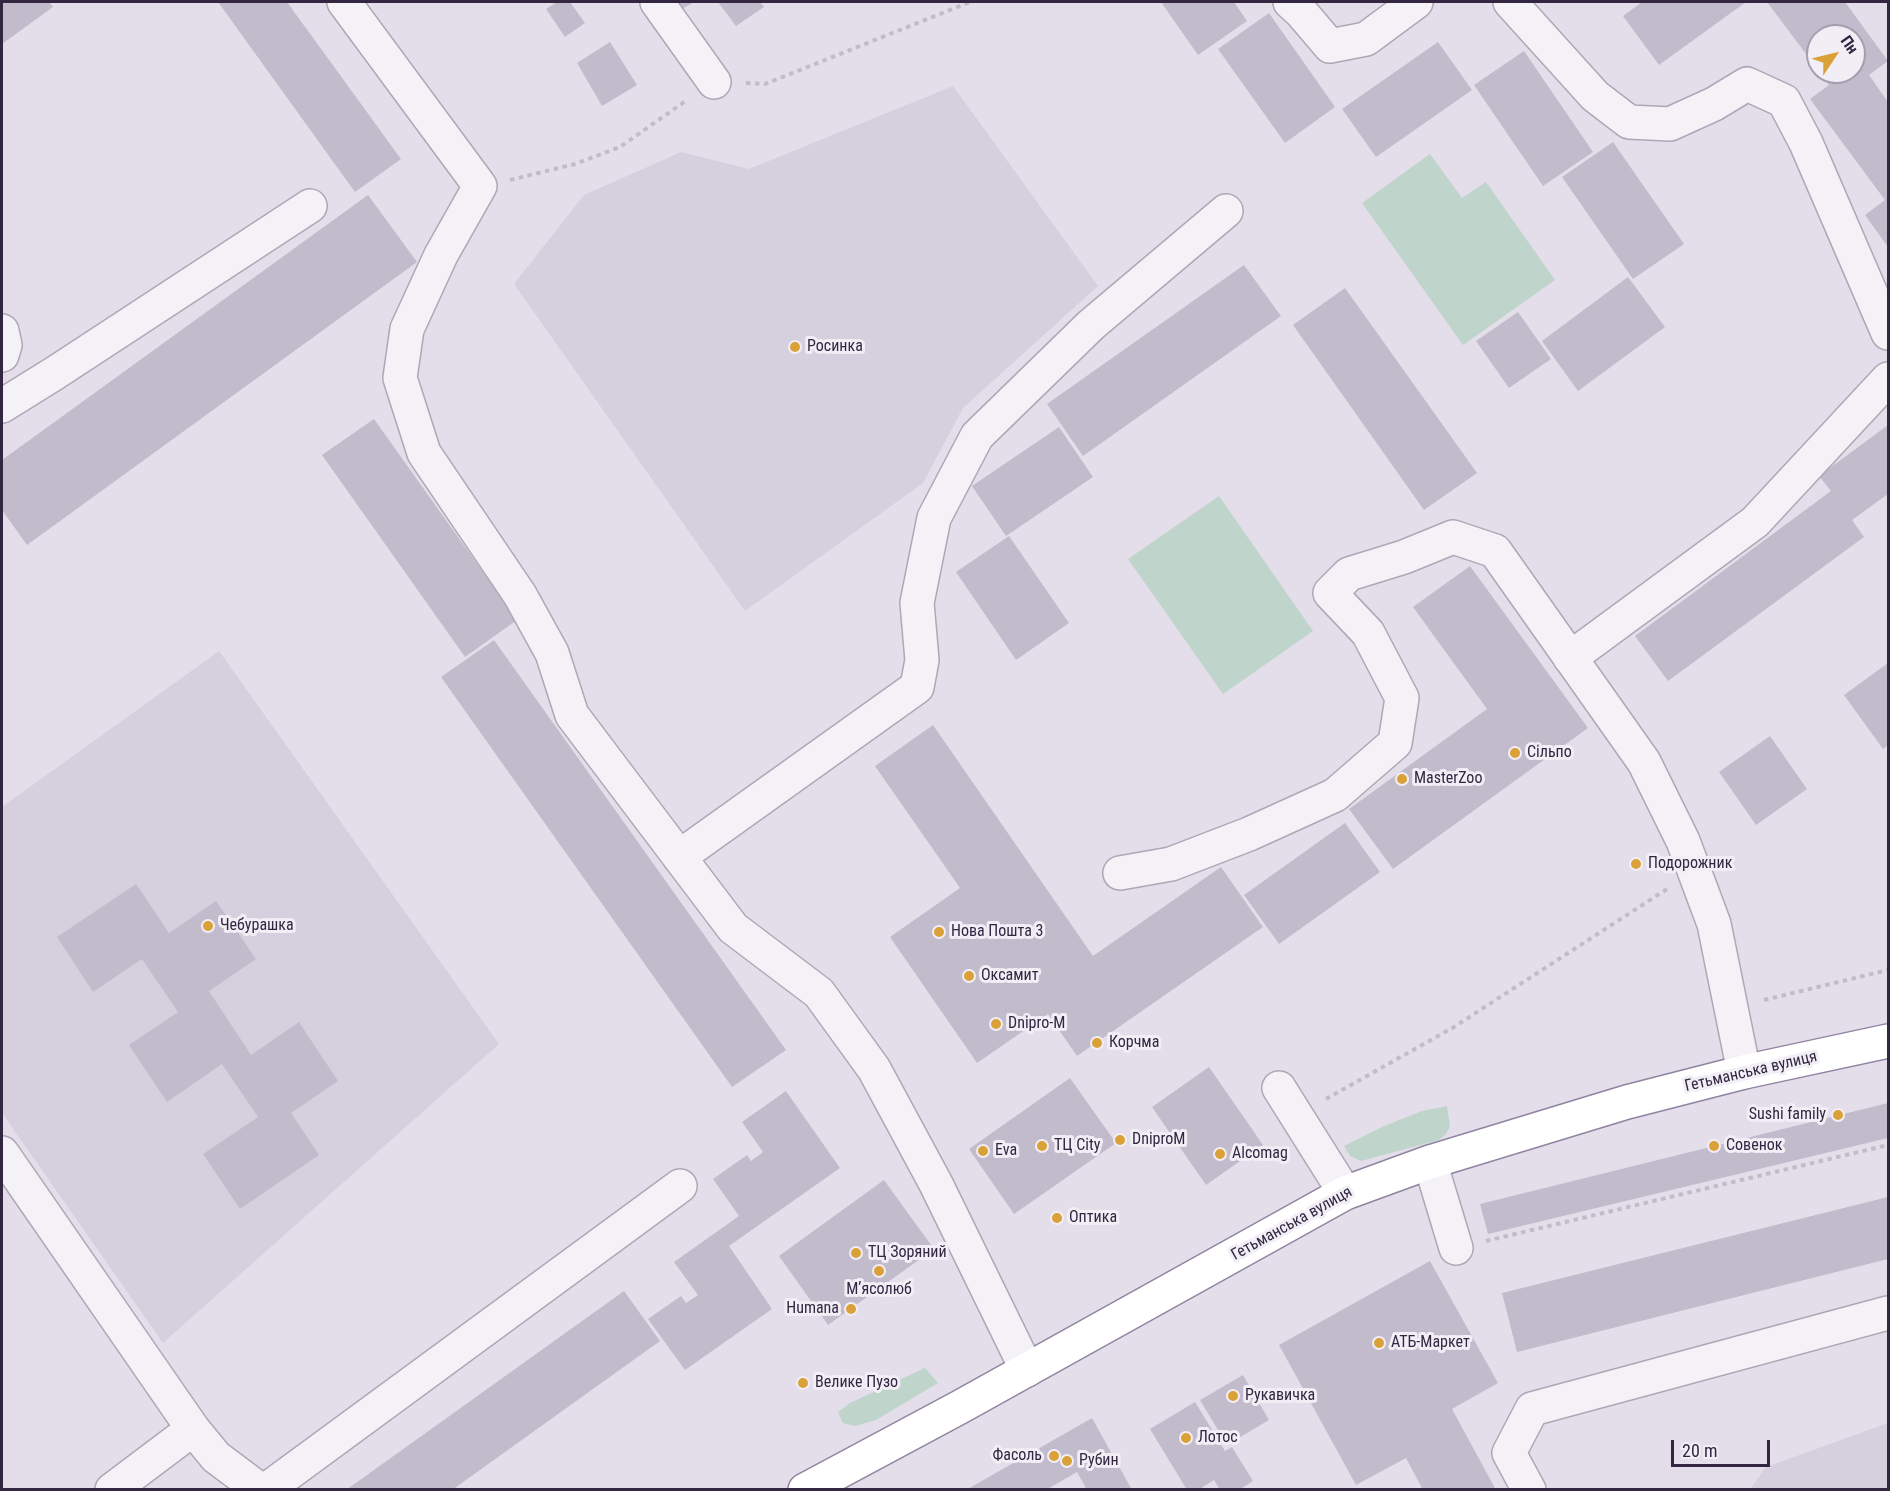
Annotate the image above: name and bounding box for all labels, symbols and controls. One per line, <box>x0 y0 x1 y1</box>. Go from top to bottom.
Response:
north arrow <box>1806 24 1866 84</box>
text: Пн <box>1837 32 1862 57</box>
place label: Росинка <box>807 337 863 357</box>
marker: Росинка <box>788 340 802 354</box>
place label: Сільпо <box>1527 743 1572 763</box>
marker: Сільпо <box>1508 746 1522 760</box>
place label: MasterZoo <box>1414 769 1482 789</box>
marker: MasterZoo <box>1395 772 1409 786</box>
place label: Подорожник <box>1648 854 1732 874</box>
marker: Подорожник <box>1629 857 1643 871</box>
place label: Чебурашка <box>220 916 294 936</box>
marker: Чебурашка <box>201 919 215 933</box>
place label: Нова Пошта 3 <box>951 922 1043 942</box>
marker: Нова Пошта 3 <box>932 925 946 939</box>
place label: Оксамит <box>981 966 1039 986</box>
marker: Оксамит <box>962 969 976 983</box>
place label: Dnipro-M <box>1008 1014 1065 1034</box>
marker: Dnipro-M <box>989 1017 1003 1031</box>
place label: Корчма <box>1109 1033 1159 1053</box>
marker: Корчма <box>1090 1036 1104 1050</box>
street label: Гетьманська вулиця <box>1683 1047 1819 1097</box>
place label: Sushi family <box>1749 1105 1826 1125</box>
marker: Sushi family <box>1831 1108 1845 1122</box>
place label: DniproM <box>1132 1130 1185 1150</box>
marker: DniproM <box>1113 1133 1127 1147</box>
place label: ТЦ City <box>1054 1136 1100 1156</box>
place label: Совенок <box>1726 1136 1783 1156</box>
marker: ТЦ City <box>1035 1139 1049 1153</box>
marker: Совенок <box>1707 1139 1721 1153</box>
place label: Eva <box>995 1141 1017 1161</box>
marker: Eva <box>976 1144 990 1158</box>
place label: Alcomag <box>1232 1144 1288 1164</box>
marker: Alcomag <box>1213 1147 1227 1161</box>
street label: Гетьманська вулиця <box>1228 1183 1356 1265</box>
place label: Оптика <box>1069 1208 1117 1228</box>
marker: Оптика <box>1050 1211 1064 1225</box>
place label: ТЦ Зоряний <box>868 1243 947 1263</box>
marker: ТЦ Зоряний <box>849 1246 863 1260</box>
marker: Мʼясолюб <box>872 1264 886 1278</box>
place label: Мʼясолюб <box>846 1280 912 1300</box>
place label: Humana <box>786 1299 839 1319</box>
marker: Humana <box>844 1302 858 1316</box>
place label: АТБ-Маркет <box>1391 1333 1470 1353</box>
marker: АТБ-Маркет <box>1372 1336 1386 1350</box>
place label: Велике Пузо <box>815 1373 898 1393</box>
marker: Велике Пузо <box>796 1376 810 1390</box>
place label: Рукавичка <box>1245 1386 1315 1406</box>
marker: Рукавичка <box>1226 1389 1240 1403</box>
place label: Лотос <box>1198 1428 1238 1448</box>
scale bar <box>1674 1428 1773 1466</box>
marker: Лотос <box>1179 1431 1193 1445</box>
text: 20 m <box>1682 1440 1717 1461</box>
place label: Фасоль <box>992 1446 1042 1466</box>
marker: Фасоль <box>1047 1449 1061 1463</box>
place label: Рубин <box>1079 1451 1119 1471</box>
marker: Рубин <box>1060 1454 1074 1468</box>

